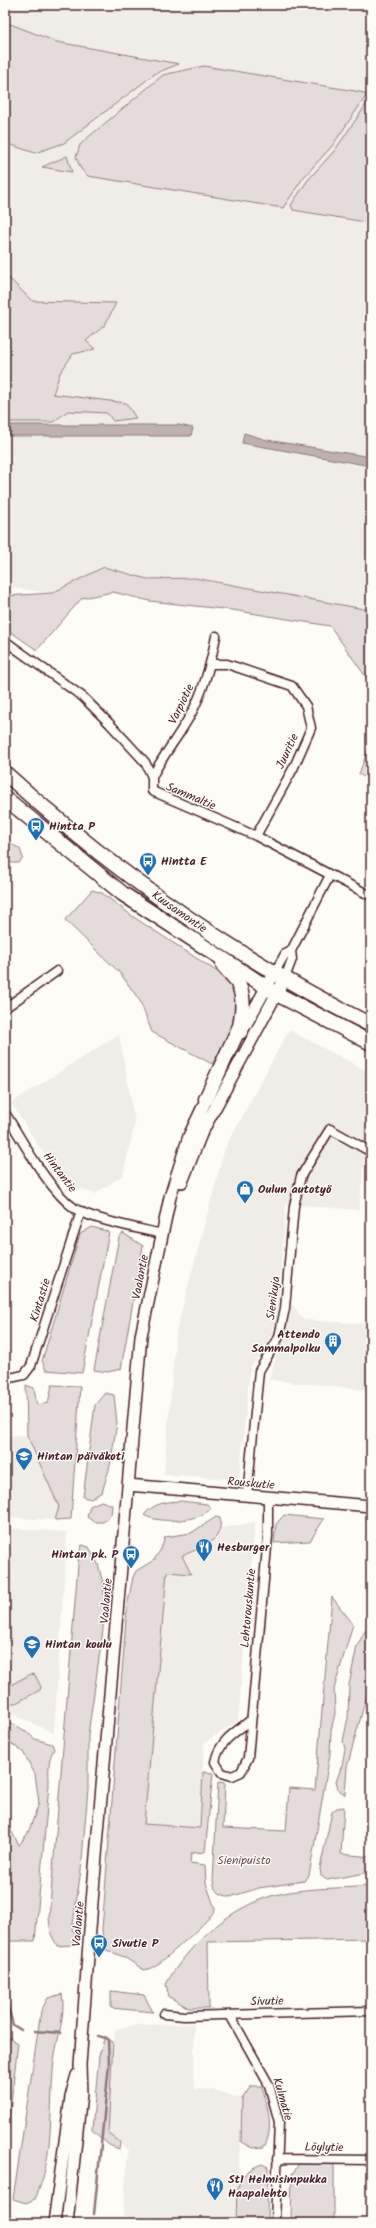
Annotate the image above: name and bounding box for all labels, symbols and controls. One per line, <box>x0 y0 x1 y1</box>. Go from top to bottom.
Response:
street label: Varpiotie <box>164 680 200 728</box>
street label: Juuritie <box>271 730 304 772</box>
street label: Sammaltie <box>163 777 219 816</box>
bus stop icon: Hintta P <box>26 816 46 841</box>
place label: Hintta P <box>49 817 95 836</box>
bus stop icon: Hintta E <box>138 851 158 876</box>
place label: Hintta E <box>161 852 208 871</box>
street label: Kuusamontie <box>148 886 211 938</box>
street label: Hintantie <box>38 1148 82 1197</box>
shop icon: Oulun autotyö <box>235 1179 255 1204</box>
place label: Oulun autotyö <box>258 1180 332 1199</box>
street label: Vaalantie <box>127 1252 154 1301</box>
street label: Kintastie <box>25 1275 56 1324</box>
street label: Sienikuja <box>261 1275 286 1321</box>
place label: Attendo Sammalpolku <box>251 1325 321 1358</box>
building icon: Attendo Sammalpolku <box>323 1331 343 1356</box>
school or university icon: Hintan päiväkoti <box>14 1446 34 1471</box>
place label: Hintan päiväkoti <box>37 1447 125 1466</box>
street label: Rouskutie <box>226 1472 276 1495</box>
restaurant icon: Hesburger <box>194 1537 214 1562</box>
place label: Hesburger <box>217 1538 270 1557</box>
bus stop icon: Hintan pk. P <box>121 1544 141 1569</box>
place label: Hintan pk. P <box>51 1545 118 1564</box>
street label: Lehtorouskuntie <box>236 1567 261 1648</box>
street label: Vaalantie <box>95 1577 118 1625</box>
school or university icon: Hintan koulu <box>22 1634 42 1659</box>
place label: Hintan koulu <box>45 1635 112 1654</box>
park label: Sienipuisto <box>217 1851 271 1870</box>
street label: Vaalantie <box>67 1900 90 1948</box>
bus stop icon: Sivutie P <box>89 1933 109 1958</box>
place label: Sivutie P <box>112 1934 159 1953</box>
street label: Sivutie <box>250 1992 284 2011</box>
street label: Kulmatie <box>267 2075 298 2123</box>
street label: Löylytie <box>304 2138 344 2157</box>
place label: St1 Helmisimpukka Haapalehto <box>228 2170 327 2203</box>
restaurant icon: St1 Helmisimpukka Haapalehto <box>205 2176 225 2201</box>

